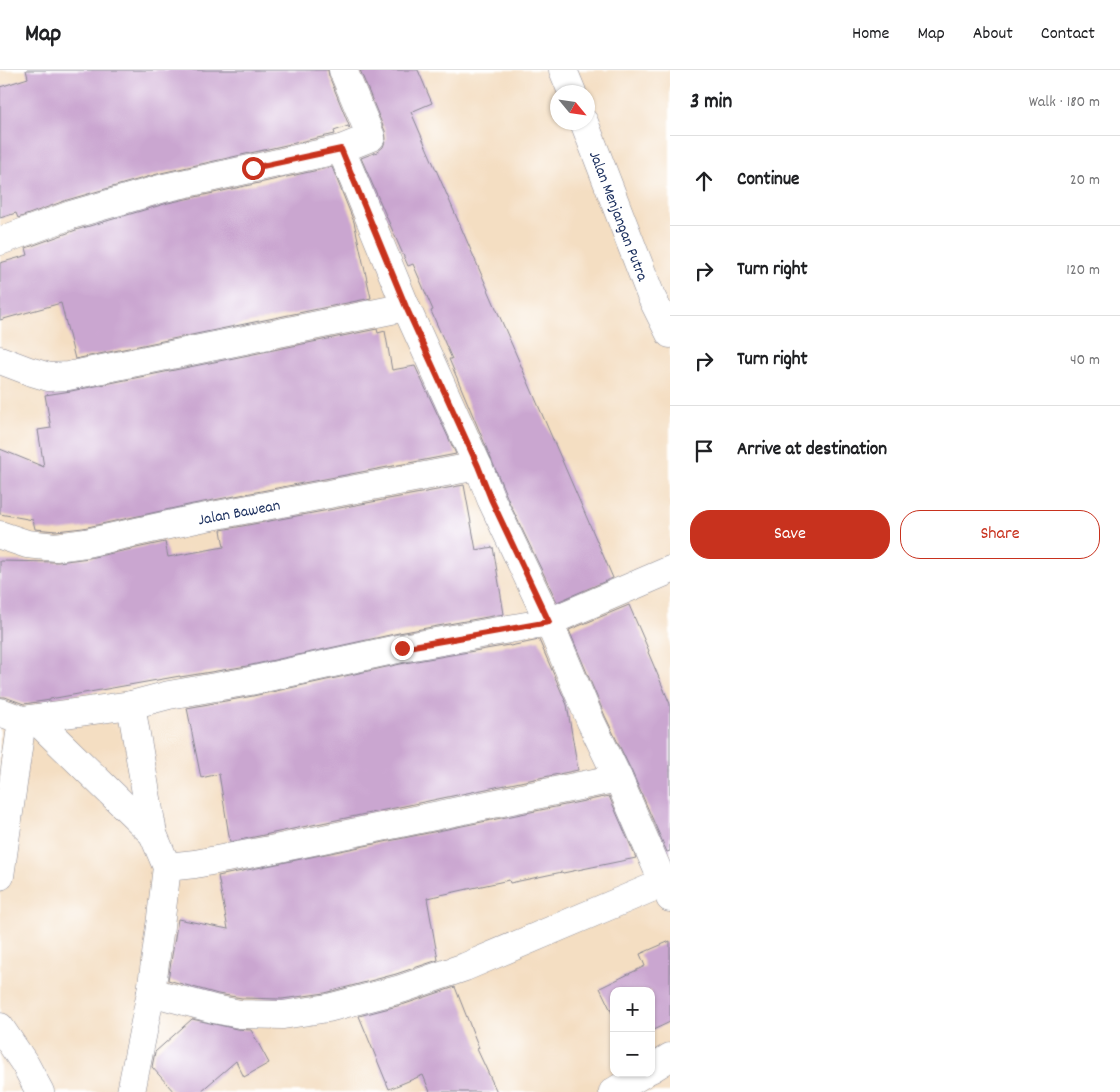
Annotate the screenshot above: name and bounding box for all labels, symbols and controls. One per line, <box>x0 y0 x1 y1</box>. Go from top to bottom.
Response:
text: Map <box>25 18 61 52</box>
text: Home <box>852 22 889 47</box>
text: Map <box>917 22 945 47</box>
text: About <box>973 22 1013 47</box>
text: Contact <box>1041 22 1095 47</box>
north arrow <box>550 85 595 130</box>
text: 3 min <box>690 88 732 118</box>
text: Walk · 180 m <box>1029 91 1100 114</box>
street label: Jalan Menjangan Putra <box>582 148 653 285</box>
route start <box>242 157 265 180</box>
icon: ahead <box>690 167 718 195</box>
text: Continue <box>737 167 799 194</box>
text: 20 m <box>1070 169 1100 192</box>
icon: right <box>690 257 718 285</box>
text: Turn right <box>737 257 808 284</box>
text: 120 m <box>1066 259 1100 282</box>
icon: right <box>690 347 718 375</box>
text: Turn right <box>737 347 808 374</box>
text: 40 m <box>1070 349 1100 372</box>
icon: arrive <box>690 437 718 465</box>
text: Arrive at destination <box>737 437 887 464</box>
street label: Jalan Bawean <box>196 494 282 532</box>
button: Save <box>690 510 890 559</box>
button: Share <box>900 510 1100 559</box>
route end <box>391 637 414 660</box>
map controls <box>610 987 655 1077</box>
button: + <box>610 987 655 1032</box>
button: − <box>610 1032 655 1077</box>

